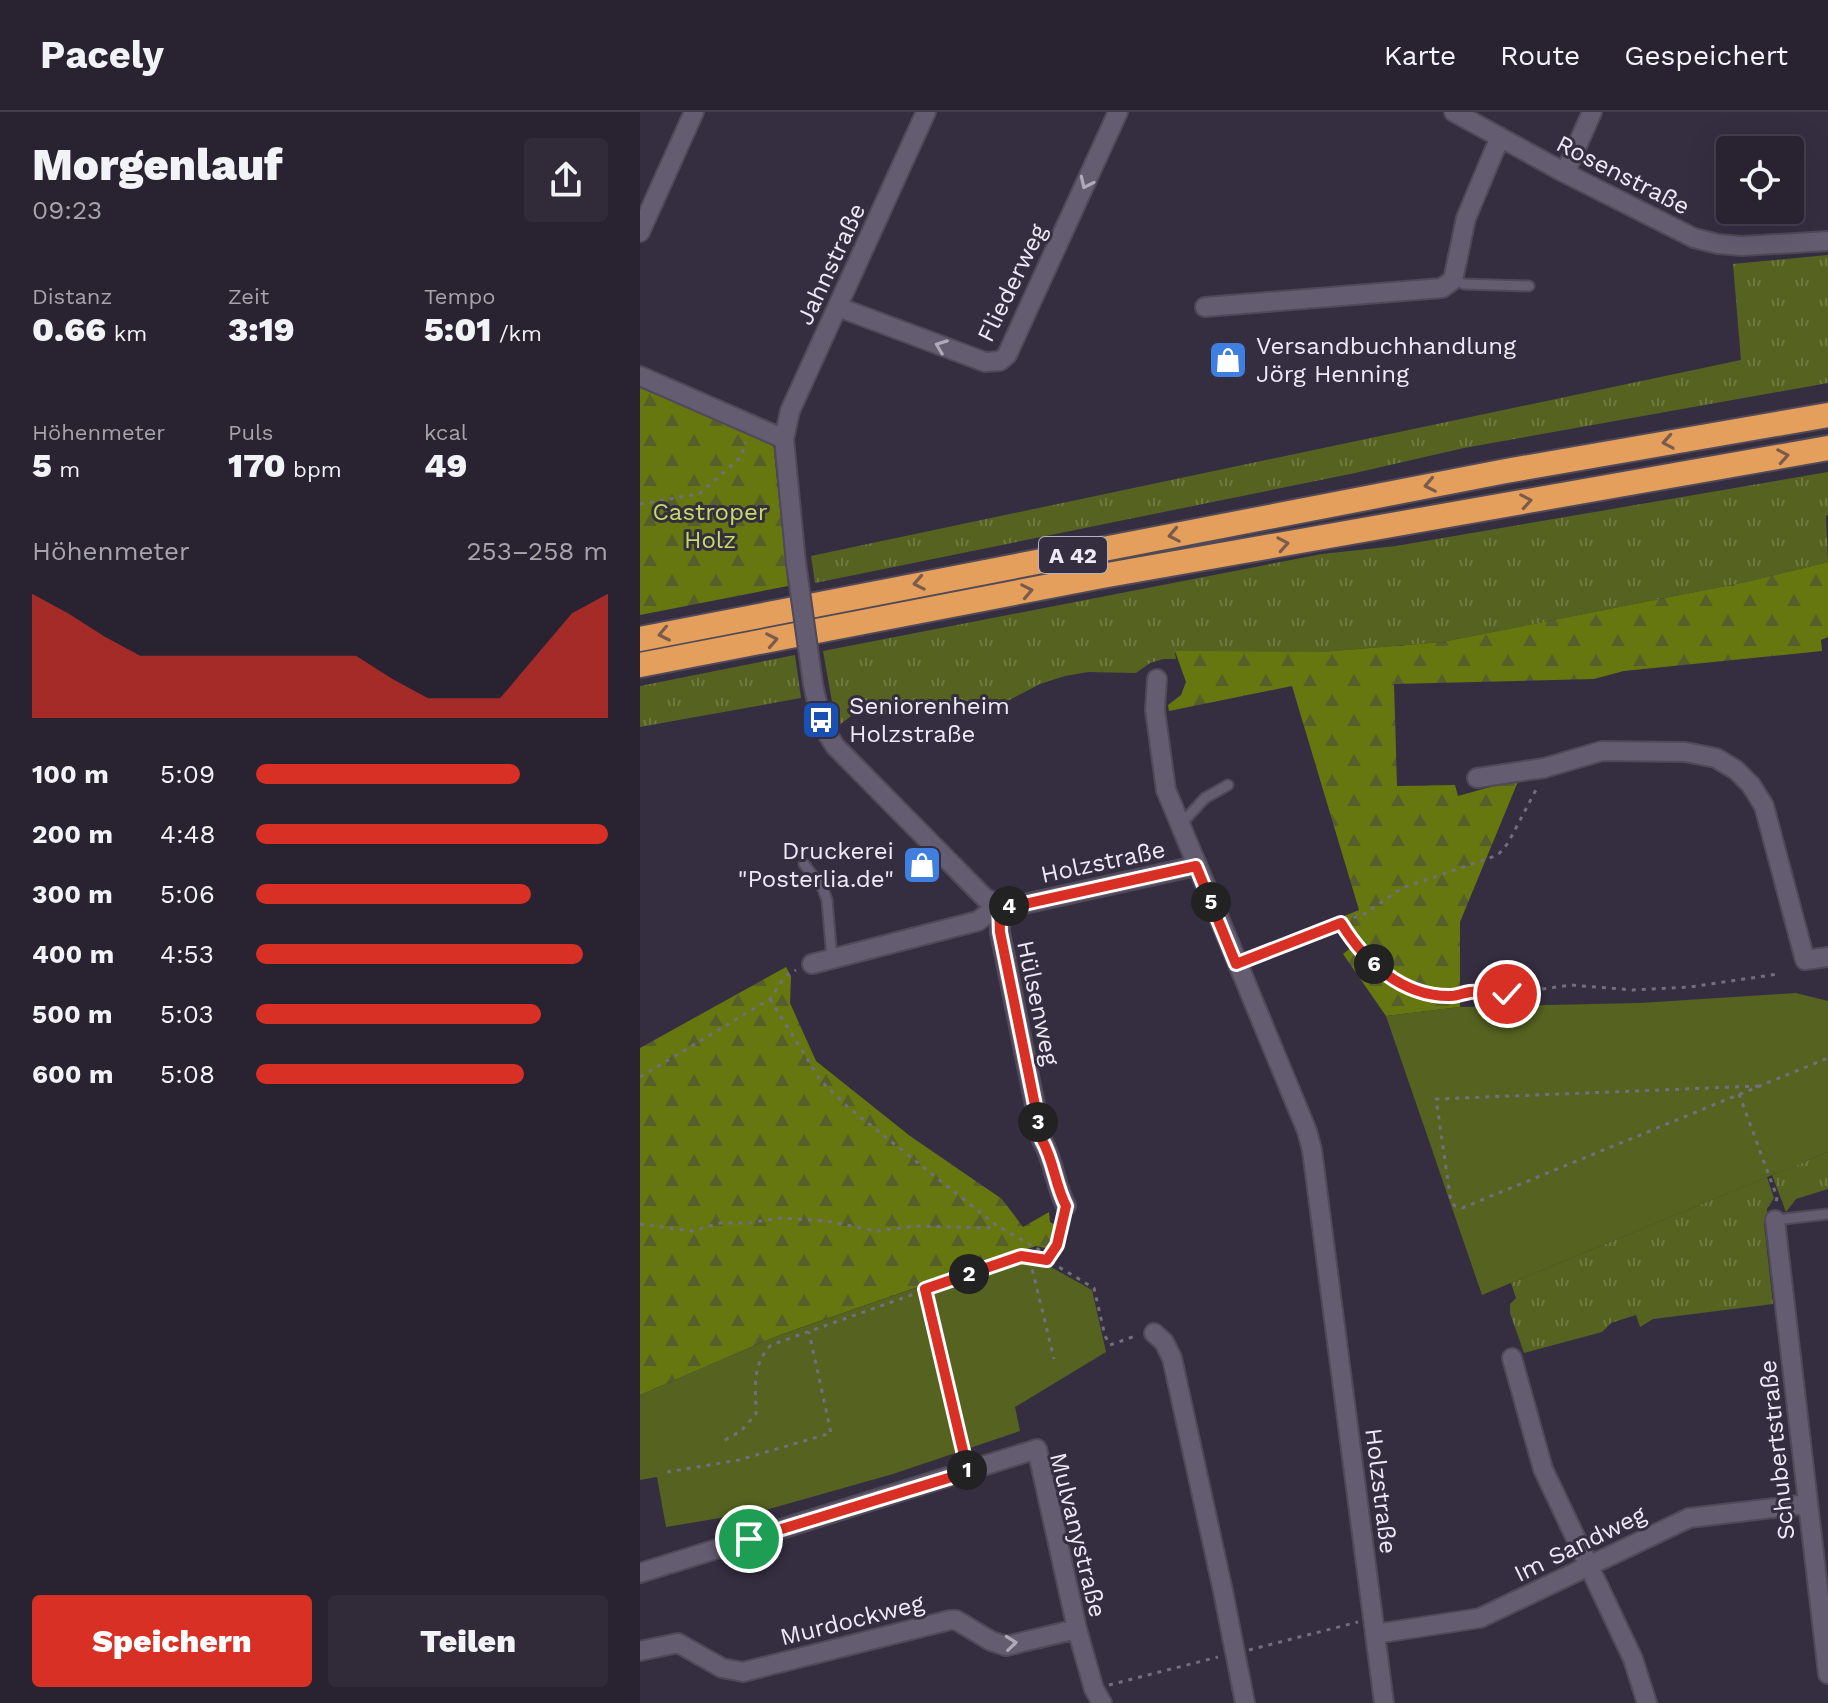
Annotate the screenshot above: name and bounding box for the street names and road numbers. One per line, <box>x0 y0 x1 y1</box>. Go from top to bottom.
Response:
street label: Rosenstraße <box>1552 129 1694 221</box>
street label: Jahnstraße <box>791 199 871 329</box>
street label: Fliederweg <box>972 219 1053 346</box>
road number: A 42 <box>1039 537 1107 573</box>
street label: Holzstraße <box>1038 835 1168 889</box>
street label: Hülsenweg <box>1011 938 1065 1068</box>
street label: Schubertstraße <box>1754 1359 1800 1541</box>
street label: Holzstraße <box>1359 1427 1403 1555</box>
street label: Mulvanystraße <box>1044 1450 1112 1620</box>
street label: Im Sandweg <box>1510 1500 1651 1588</box>
street label: Murdockweg <box>777 1589 927 1651</box>

